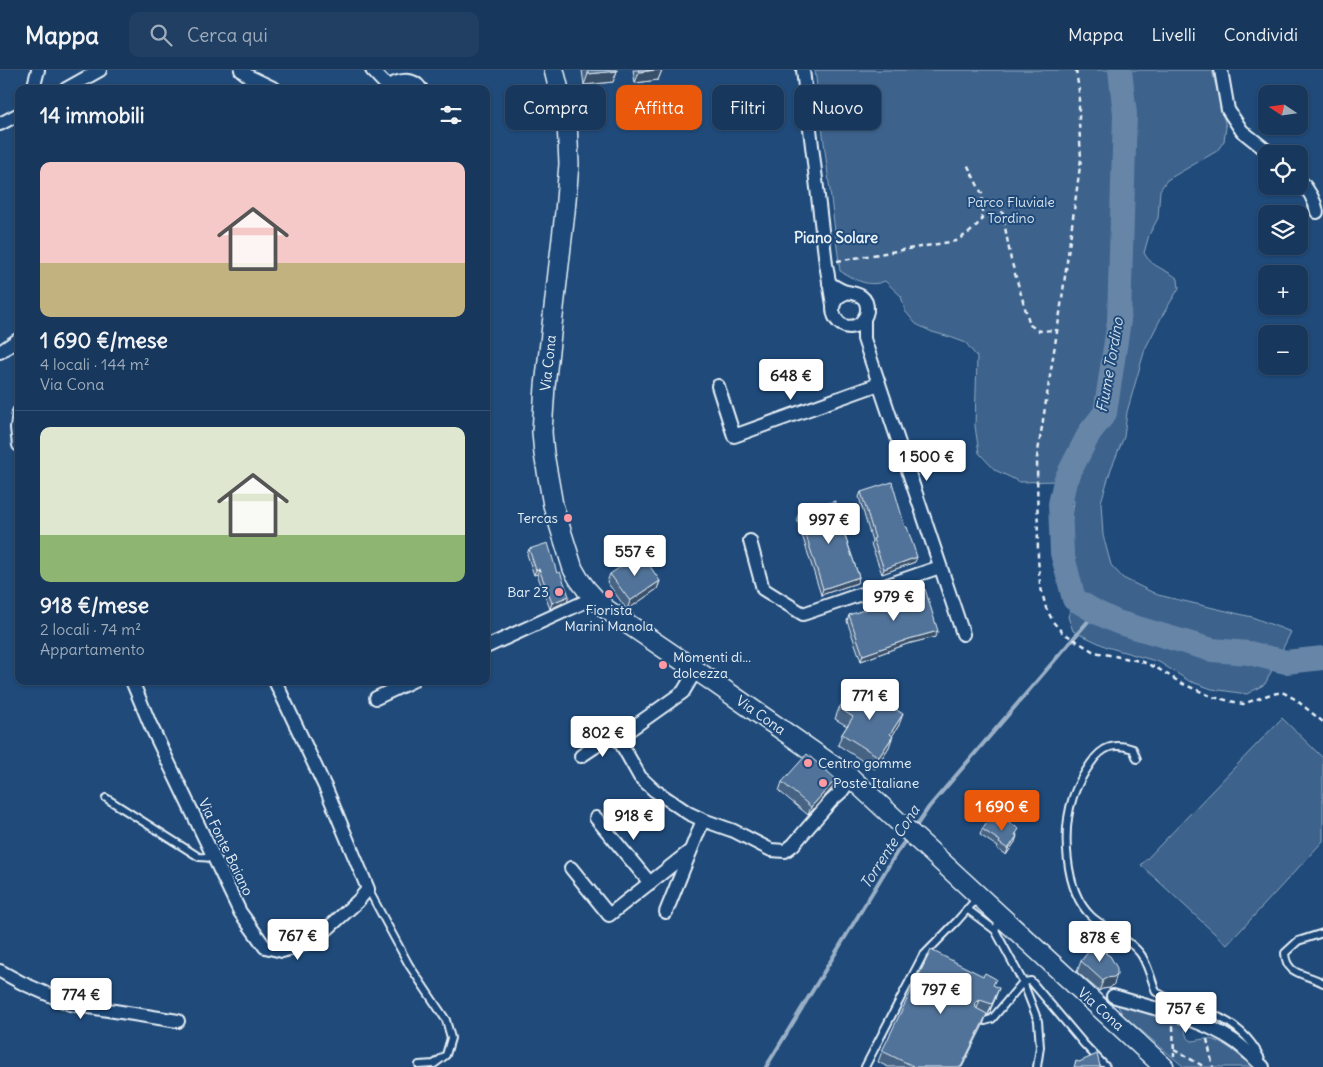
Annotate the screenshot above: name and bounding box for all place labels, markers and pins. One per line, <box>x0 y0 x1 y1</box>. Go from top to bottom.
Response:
pin: 648 € <box>756 358 826 401</box>
pin: 1 500 € <box>881 440 973 482</box>
pin: 997 € <box>794 502 864 545</box>
place label: Tercas <box>517 509 558 527</box>
marker: Tercas <box>562 512 574 524</box>
pin: 557 € <box>600 534 670 577</box>
pin: 979 € <box>859 580 929 622</box>
place label: Bar 23 <box>507 583 549 601</box>
marker: Bar 23 <box>553 586 565 598</box>
marker: Fiorista Marini Manola <box>603 588 615 600</box>
place label: Fiorista Marini Manola <box>564 601 654 635</box>
place label: Momenti di... dolcezza <box>673 648 751 682</box>
marker: Momenti di... dolcezza <box>657 659 669 671</box>
pin: 771 € <box>835 678 905 721</box>
pin: 802 € <box>568 716 638 758</box>
place label: Centro gomme <box>818 754 912 772</box>
marker: Centro gomme <box>802 757 814 769</box>
place label: Poste Italiane <box>833 774 919 792</box>
marker: Poste Italiane <box>817 777 829 789</box>
pin: 1 690 € <box>956 790 1048 832</box>
pin: 918 € <box>599 798 669 841</box>
pin: 767 € <box>263 918 333 961</box>
pin: 878 € <box>1065 920 1135 963</box>
pin: 797 € <box>906 972 976 1015</box>
pin: 774 € <box>46 978 116 1020</box>
pin: 757 € <box>1151 992 1221 1034</box>

